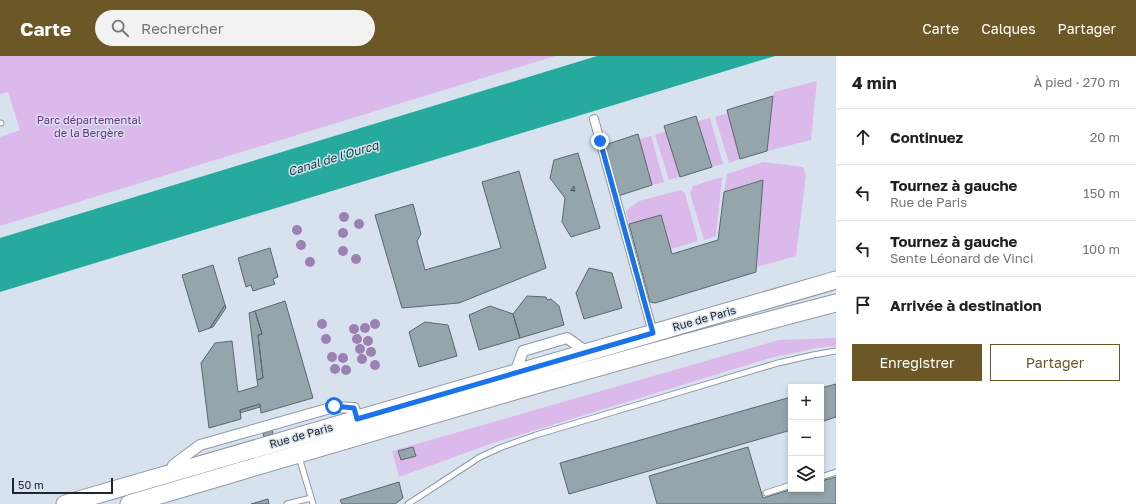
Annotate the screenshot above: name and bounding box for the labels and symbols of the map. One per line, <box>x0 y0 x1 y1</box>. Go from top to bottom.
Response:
park label: Parc départemental de la Bergère <box>37 113 142 139</box>
route end <box>591 132 609 150</box>
water label: Canal de l'Ourcq <box>286 137 382 179</box>
house number: 4 <box>570 183 576 194</box>
street label: Rue de Paris <box>671 303 737 333</box>
route start <box>325 397 343 415</box>
street label: Rue de Paris <box>268 420 334 450</box>
scale bar <box>12 476 113 495</box>

